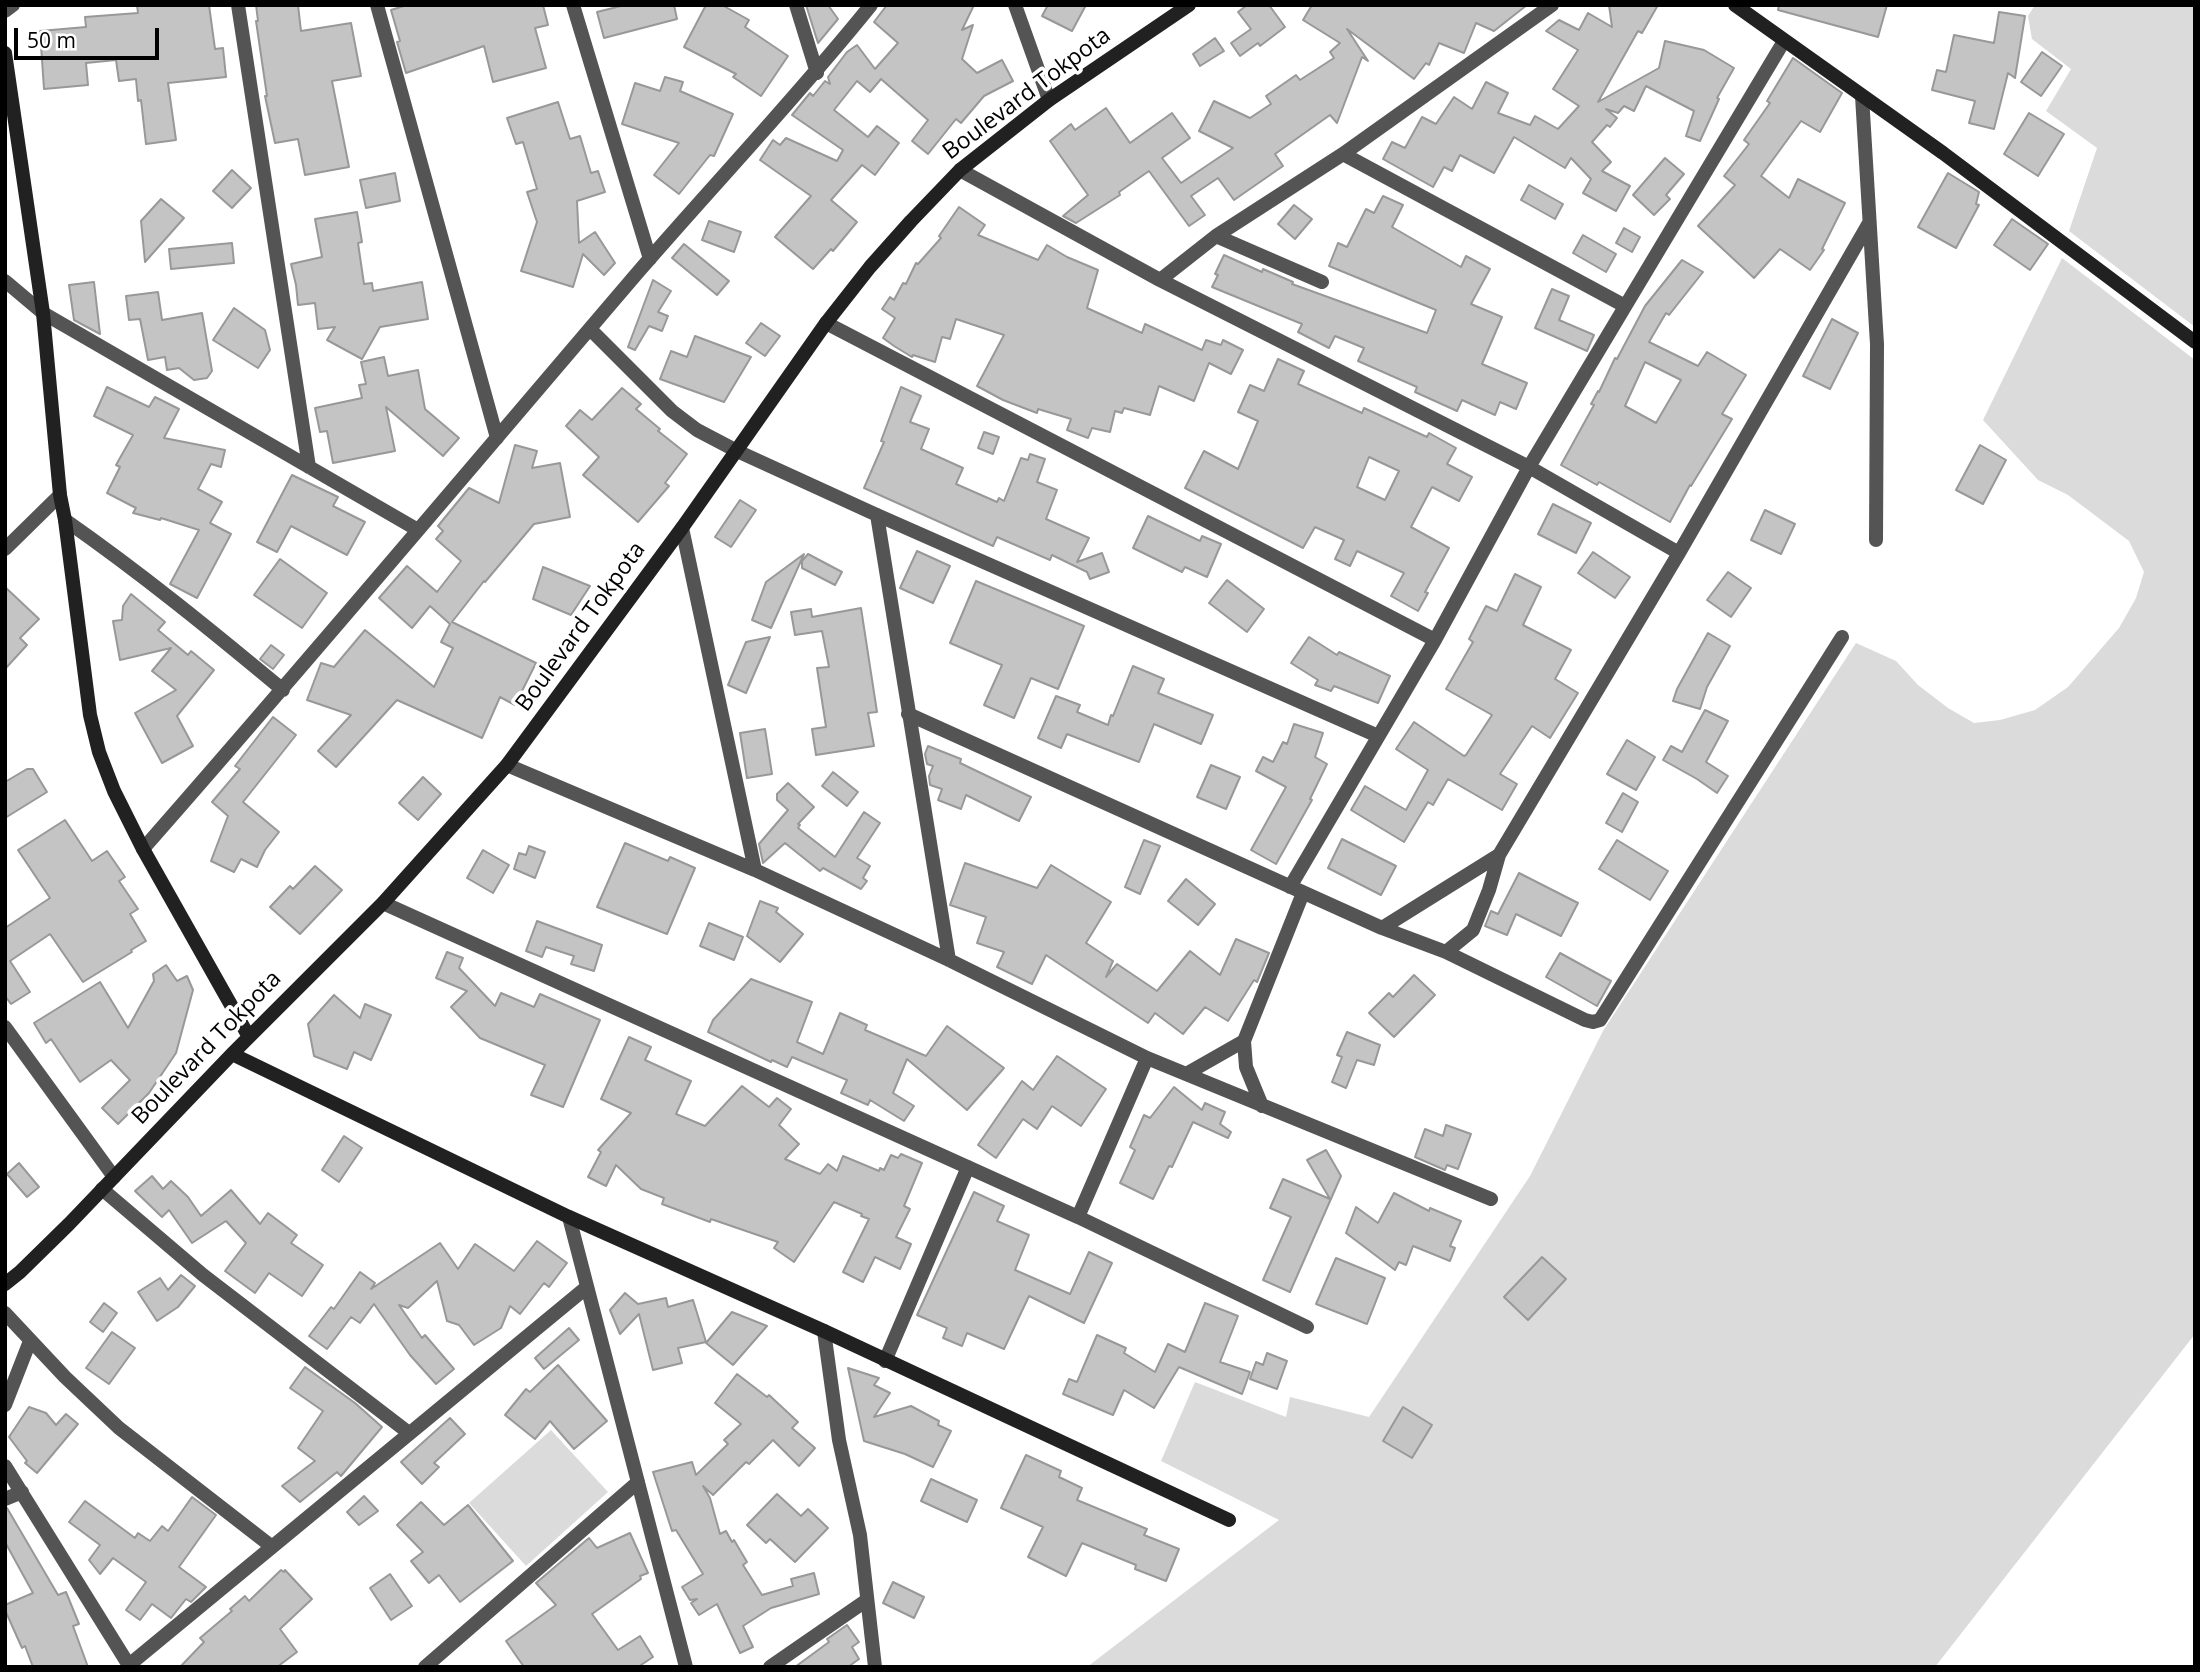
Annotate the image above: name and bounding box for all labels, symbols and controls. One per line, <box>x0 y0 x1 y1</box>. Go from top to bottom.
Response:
scale bar <box>18 14 163 58</box>
street label: Boulevard Tokpota <box>938 22 1116 166</box>
text: 50 m <box>27 26 76 54</box>
street label: Boulevard Tokpota <box>510 537 652 717</box>
street label: Boulevard Tokpota <box>127 966 287 1130</box>

